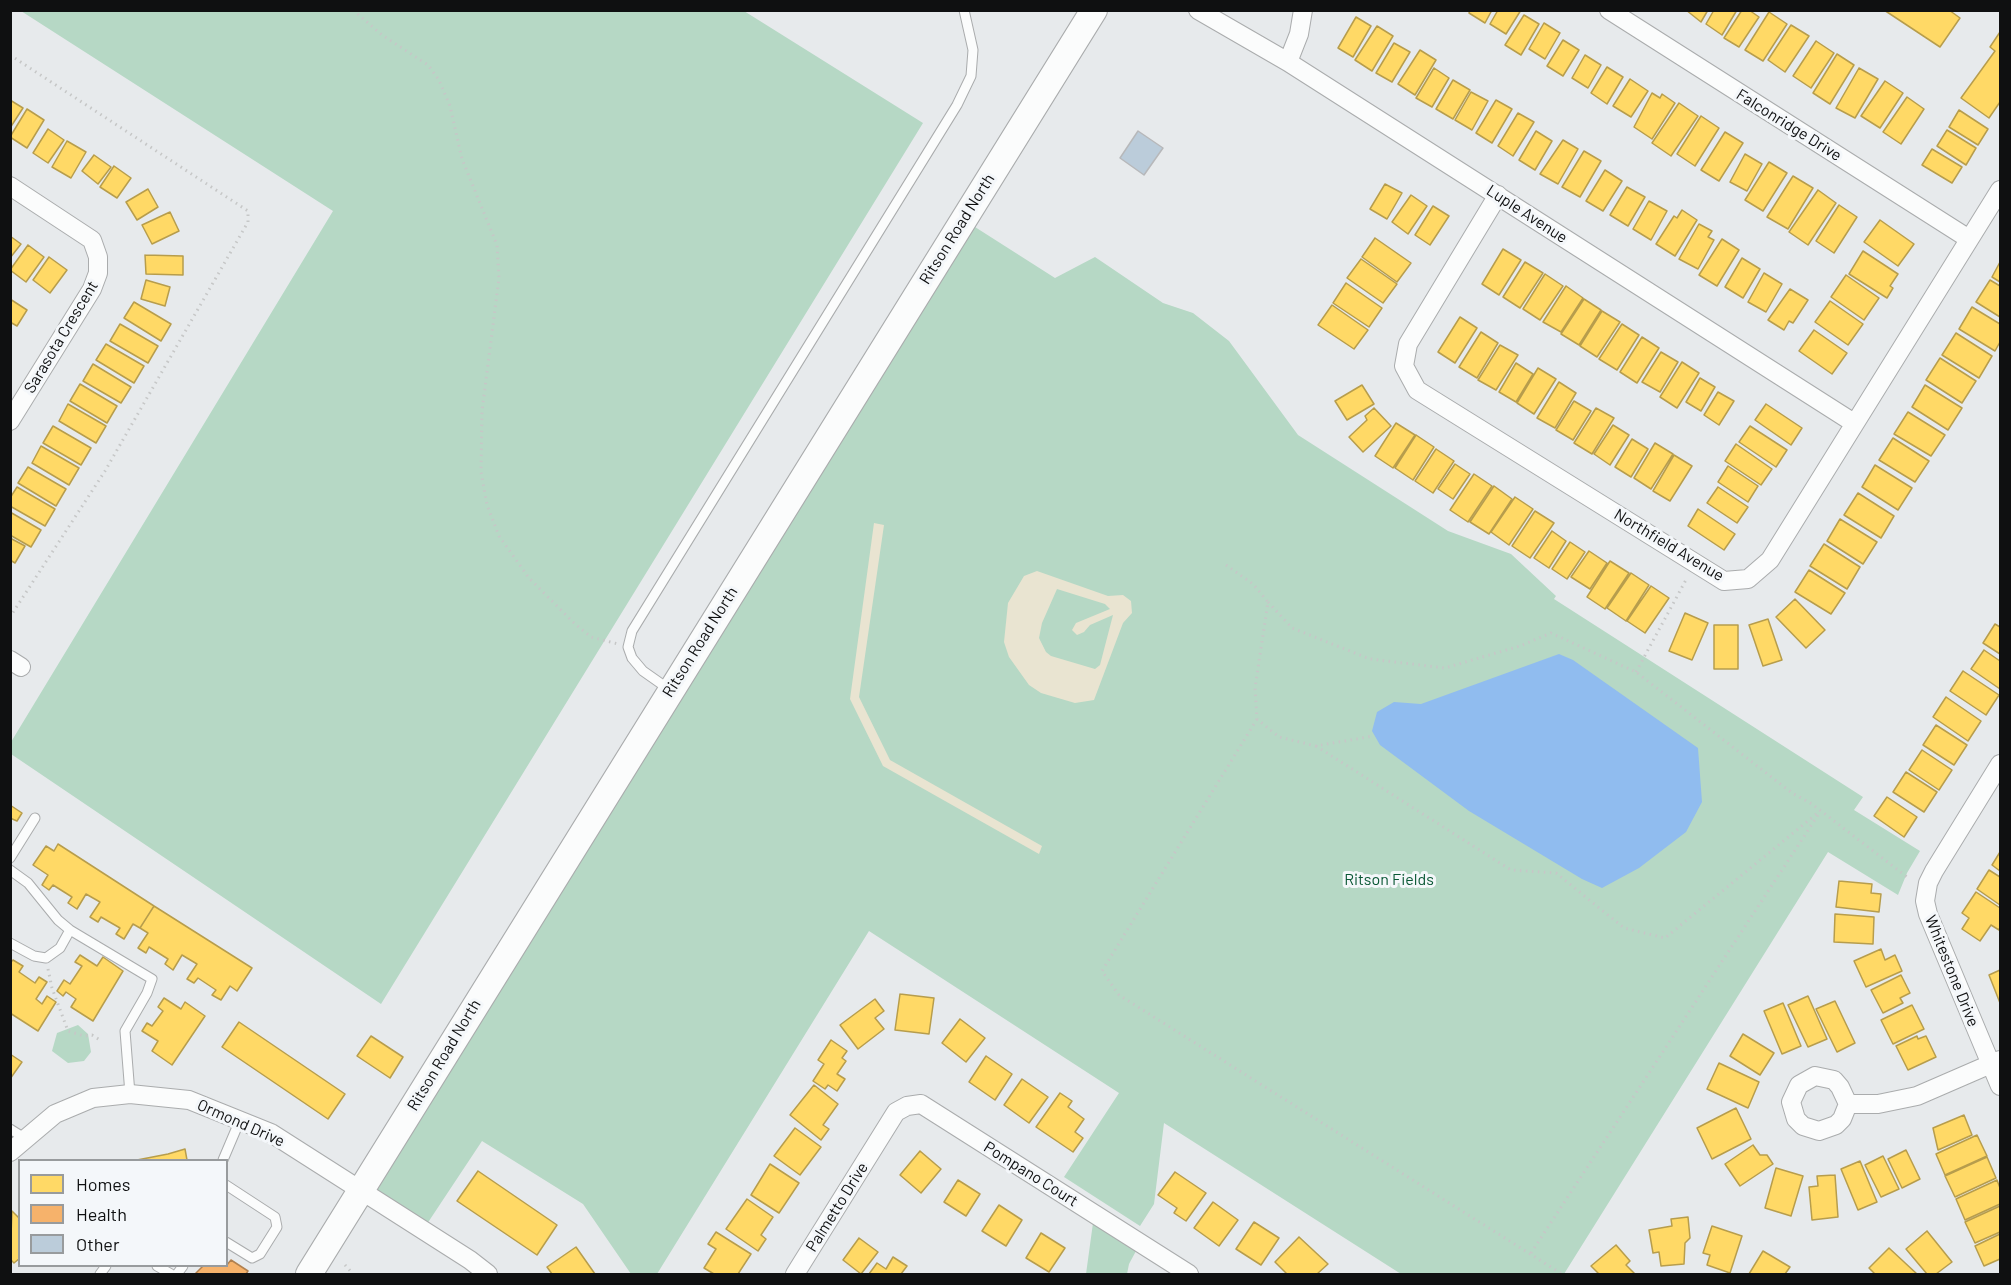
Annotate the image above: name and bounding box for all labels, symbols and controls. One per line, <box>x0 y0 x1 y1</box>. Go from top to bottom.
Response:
street label: Falconridge Drive <box>1733 85 1845 165</box>
street label: Ritson Road North <box>915 170 999 288</box>
street label: Luple Avenue <box>1483 181 1571 247</box>
street label: Sarasota Crescent <box>20 277 102 397</box>
street label: Northfield Avenue <box>1611 505 1727 585</box>
street label: Ritson Road North <box>658 583 742 701</box>
park label: Ritson Fields <box>1344 870 1434 890</box>
street label: Whitestone Drive <box>1921 912 1983 1030</box>
street label: Ritson Road North <box>403 996 485 1114</box>
street label: Ormond Drive <box>194 1095 288 1151</box>
street label: Pompano Court <box>980 1137 1082 1211</box>
legend <box>18 1159 228 1267</box>
street label: Palmetto Drive <box>802 1159 872 1255</box>
text: Homes <box>76 1173 130 1195</box>
text: Health <box>76 1203 127 1225</box>
text: Other <box>76 1233 119 1255</box>

